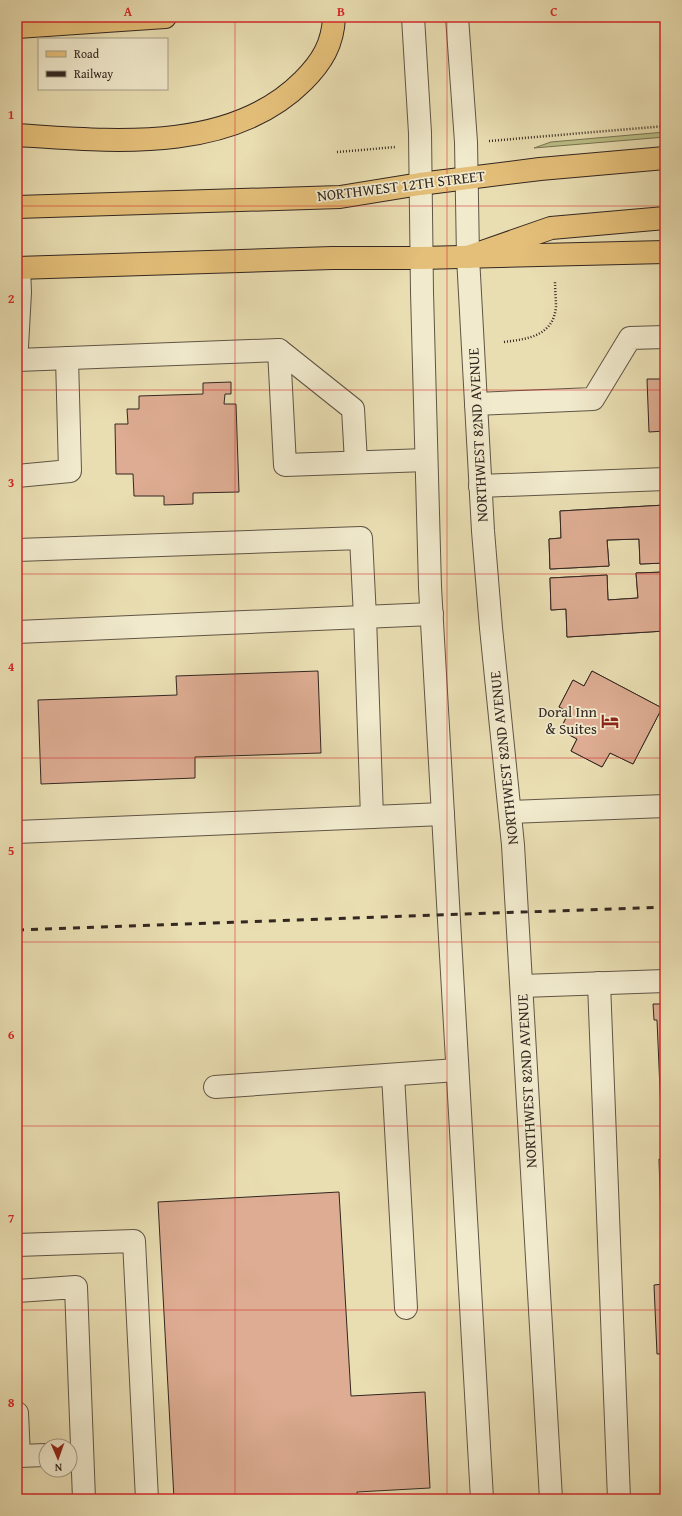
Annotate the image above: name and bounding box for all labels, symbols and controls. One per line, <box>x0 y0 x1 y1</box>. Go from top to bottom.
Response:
text: A <box>124 2 133 21</box>
text: B <box>337 2 345 21</box>
text: C <box>550 2 558 21</box>
legend <box>38 38 168 90</box>
text: Road <box>74 45 100 62</box>
text: Railway <box>74 65 113 82</box>
text: 1 <box>8 105 14 124</box>
street label: NORTHWEST 12TH STREET <box>316 165 487 206</box>
text: 2 <box>8 289 15 308</box>
street label: NORTHWEST 82ND AVENUE <box>462 347 493 523</box>
text: 3 <box>8 473 14 492</box>
text: 4 <box>8 657 15 676</box>
street label: NORTHWEST 82ND AVENUE <box>484 670 523 846</box>
place label: Doral Inn & Suites <box>538 701 598 739</box>
hotel icon: Doral Inn & Suites <box>600 711 620 731</box>
text: 5 <box>8 841 15 860</box>
street label: NORTHWEST 82ND AVENUE <box>511 993 542 1169</box>
text: 6 <box>8 1025 15 1044</box>
text: 7 <box>8 1209 15 1228</box>
text: 8 <box>8 1393 15 1412</box>
north arrow <box>38 1438 78 1478</box>
text: N <box>54 1460 62 1476</box>

